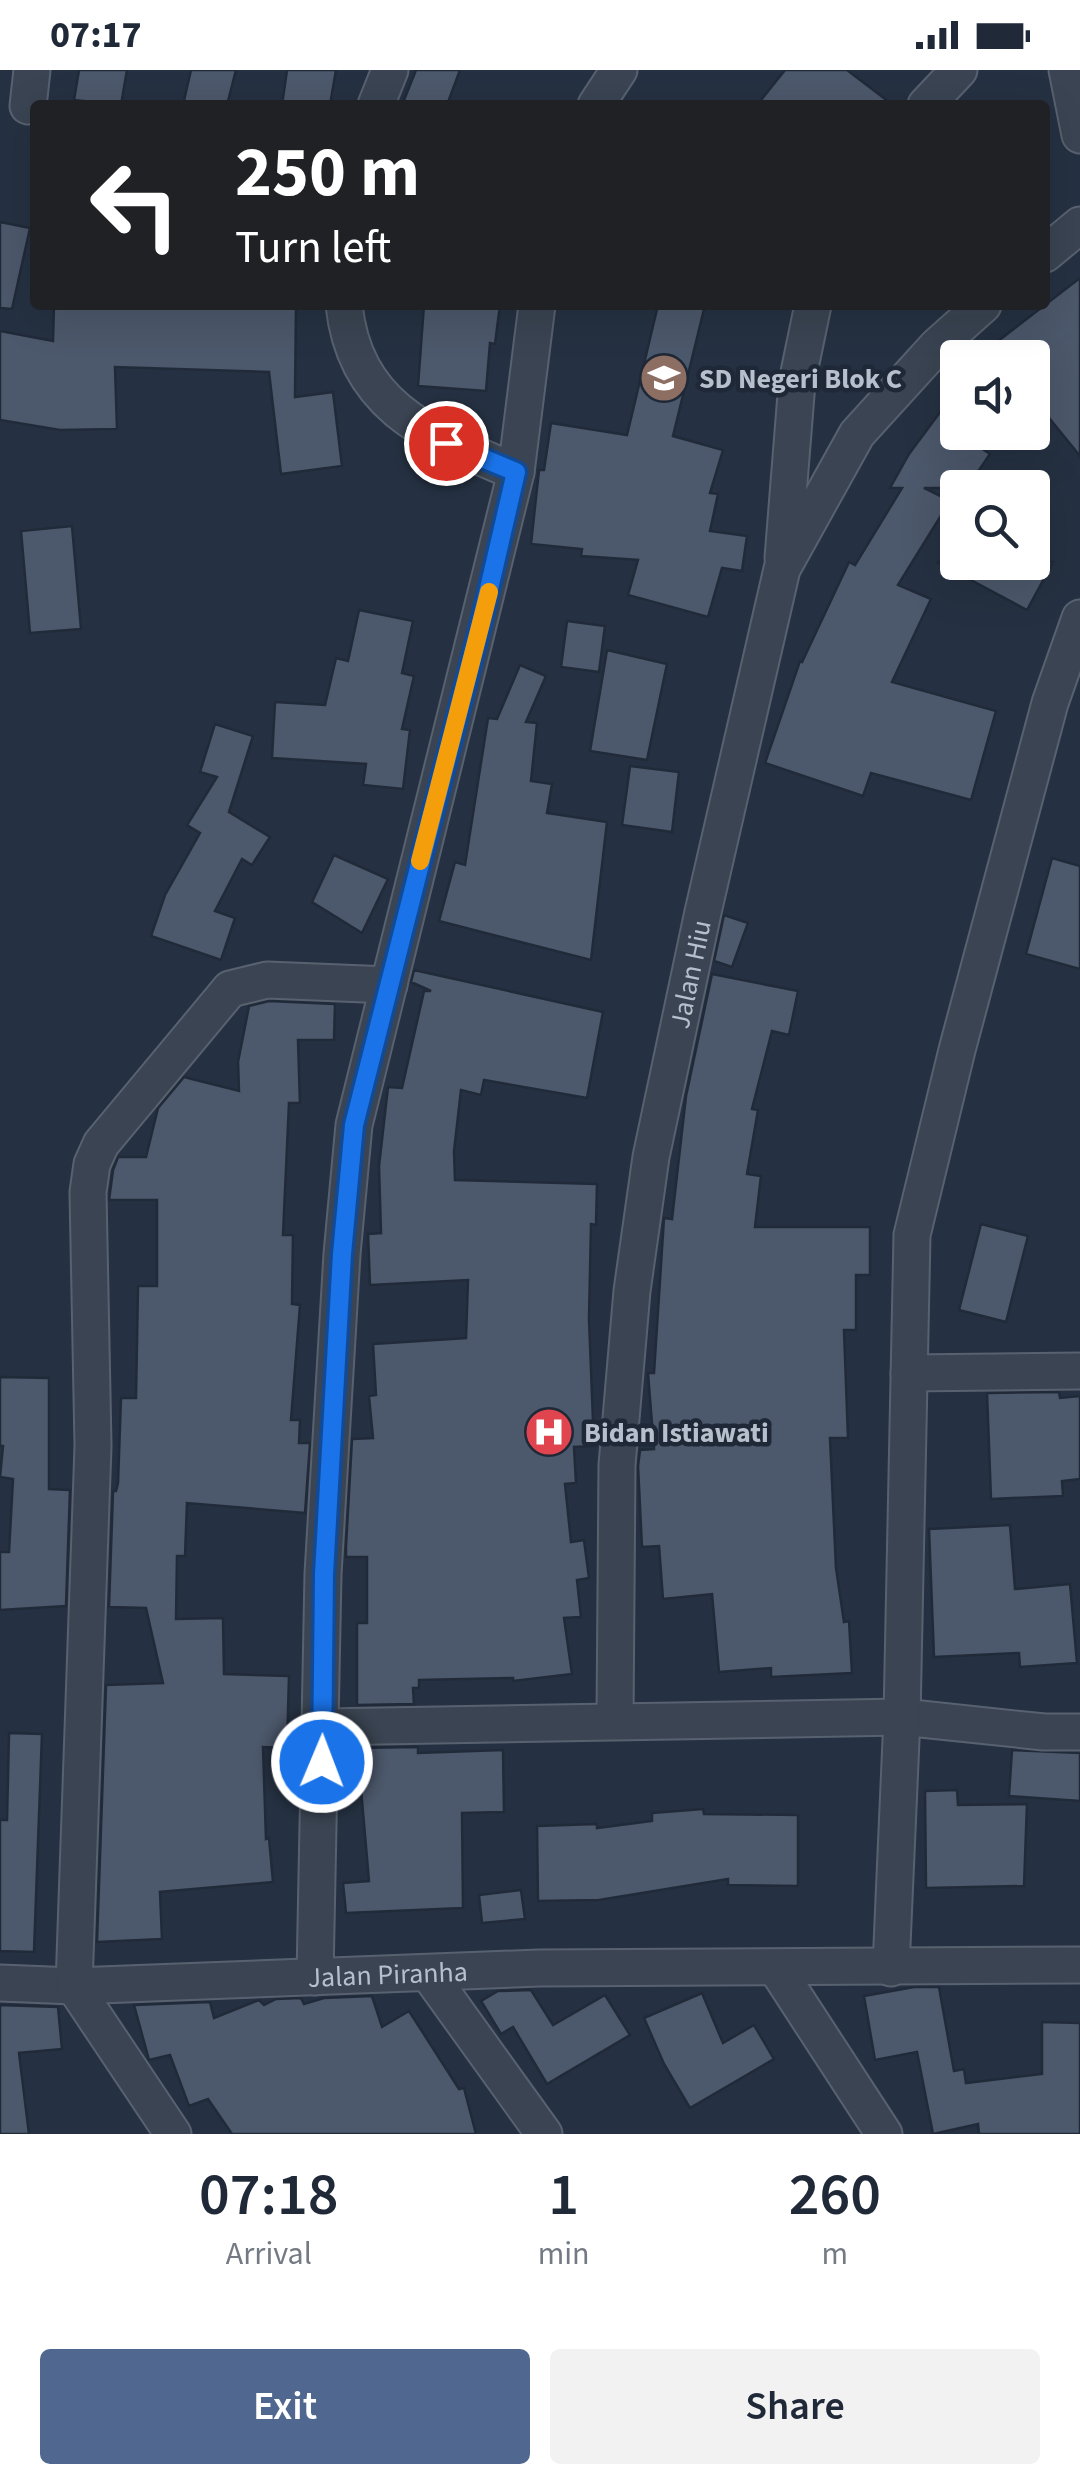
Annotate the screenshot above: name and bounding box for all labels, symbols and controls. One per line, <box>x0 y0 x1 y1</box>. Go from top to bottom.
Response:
text: 07:17 <box>50 8 142 62</box>
text: 250 m <box>235 123 420 223</box>
icon: left <box>70 140 200 270</box>
text: Turn left <box>235 216 391 280</box>
map controls <box>940 340 1050 580</box>
button: sound <box>940 340 1050 450</box>
school or university icon: SD Negeri Blok C <box>638 352 690 404</box>
place label: SD Negeri Blok C <box>699 359 902 399</box>
pin <box>404 401 489 486</box>
icon: arrive <box>419 416 474 471</box>
button: search <box>940 470 1050 580</box>
street label: Jalan Hiu <box>660 916 722 1032</box>
hospital icon: Bidan Istiawati <box>523 1406 575 1458</box>
place label: Bidan Istiawati <box>584 1413 769 1453</box>
position arrow <box>270 1710 374 1814</box>
street label: Jalan Piranha <box>307 1952 469 1998</box>
text: 07:18 <box>199 2153 339 2238</box>
text: 1 <box>548 2153 579 2238</box>
text: 260 <box>789 2153 881 2238</box>
text: Arrival <box>226 2231 312 2277</box>
text: min <box>538 2231 590 2277</box>
text: m <box>822 2231 848 2277</box>
button: Exit <box>40 2349 530 2464</box>
button: Share <box>550 2349 1040 2464</box>

